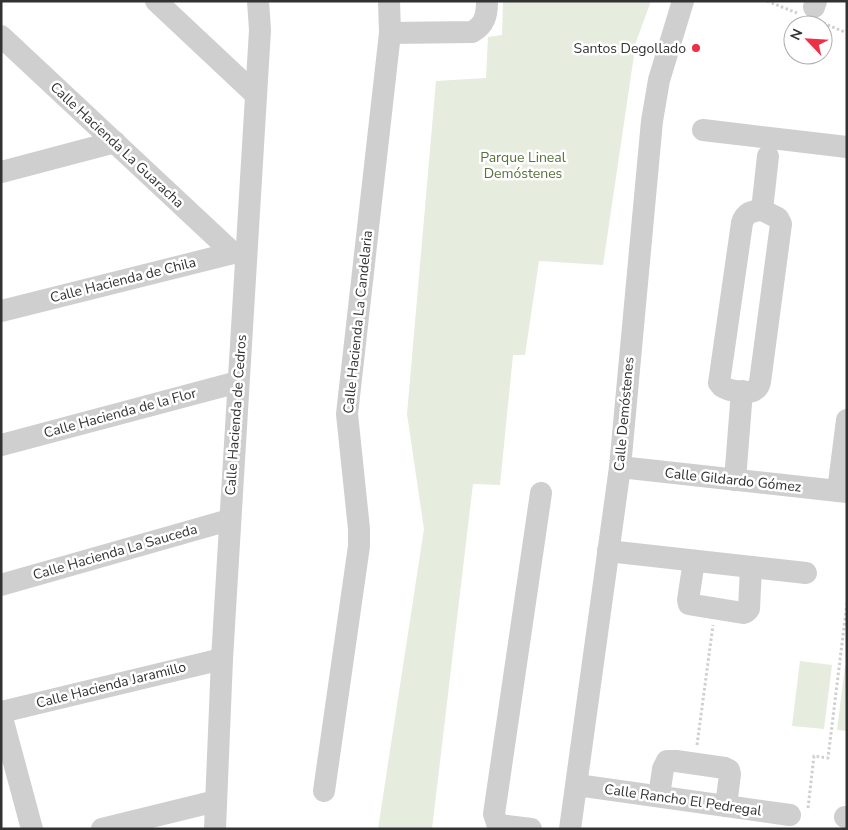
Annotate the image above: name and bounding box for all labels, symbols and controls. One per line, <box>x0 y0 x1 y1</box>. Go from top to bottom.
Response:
north arrow <box>783 15 833 65</box>
text: N <box>786 26 807 43</box>
place label: Santos Degollado <box>574 39 686 58</box>
marker: Santos Degollado <box>690 42 702 54</box>
street label: Calle Hacienda La Guaracha <box>46 78 188 212</box>
park label: Parque Lineal Demóstenes <box>480 148 567 183</box>
street label: Calle Hacienda La Candelaria <box>339 229 377 415</box>
street label: Calle Hacienda de Chila <box>48 253 198 307</box>
street label: Calle Hacienda de Cedros <box>221 334 251 496</box>
street label: Calle Demóstenes <box>610 356 638 472</box>
street label: Calle Hacienda de la Flor <box>42 383 198 443</box>
street label: Calle Gildardo Gómez <box>664 463 803 497</box>
street label: Calle Hacienda La Sauceda <box>31 519 199 585</box>
street label: Calle Hacienda Jaramillo <box>34 657 188 713</box>
street label: Calle Rancho El Pedregal <box>603 780 764 821</box>

